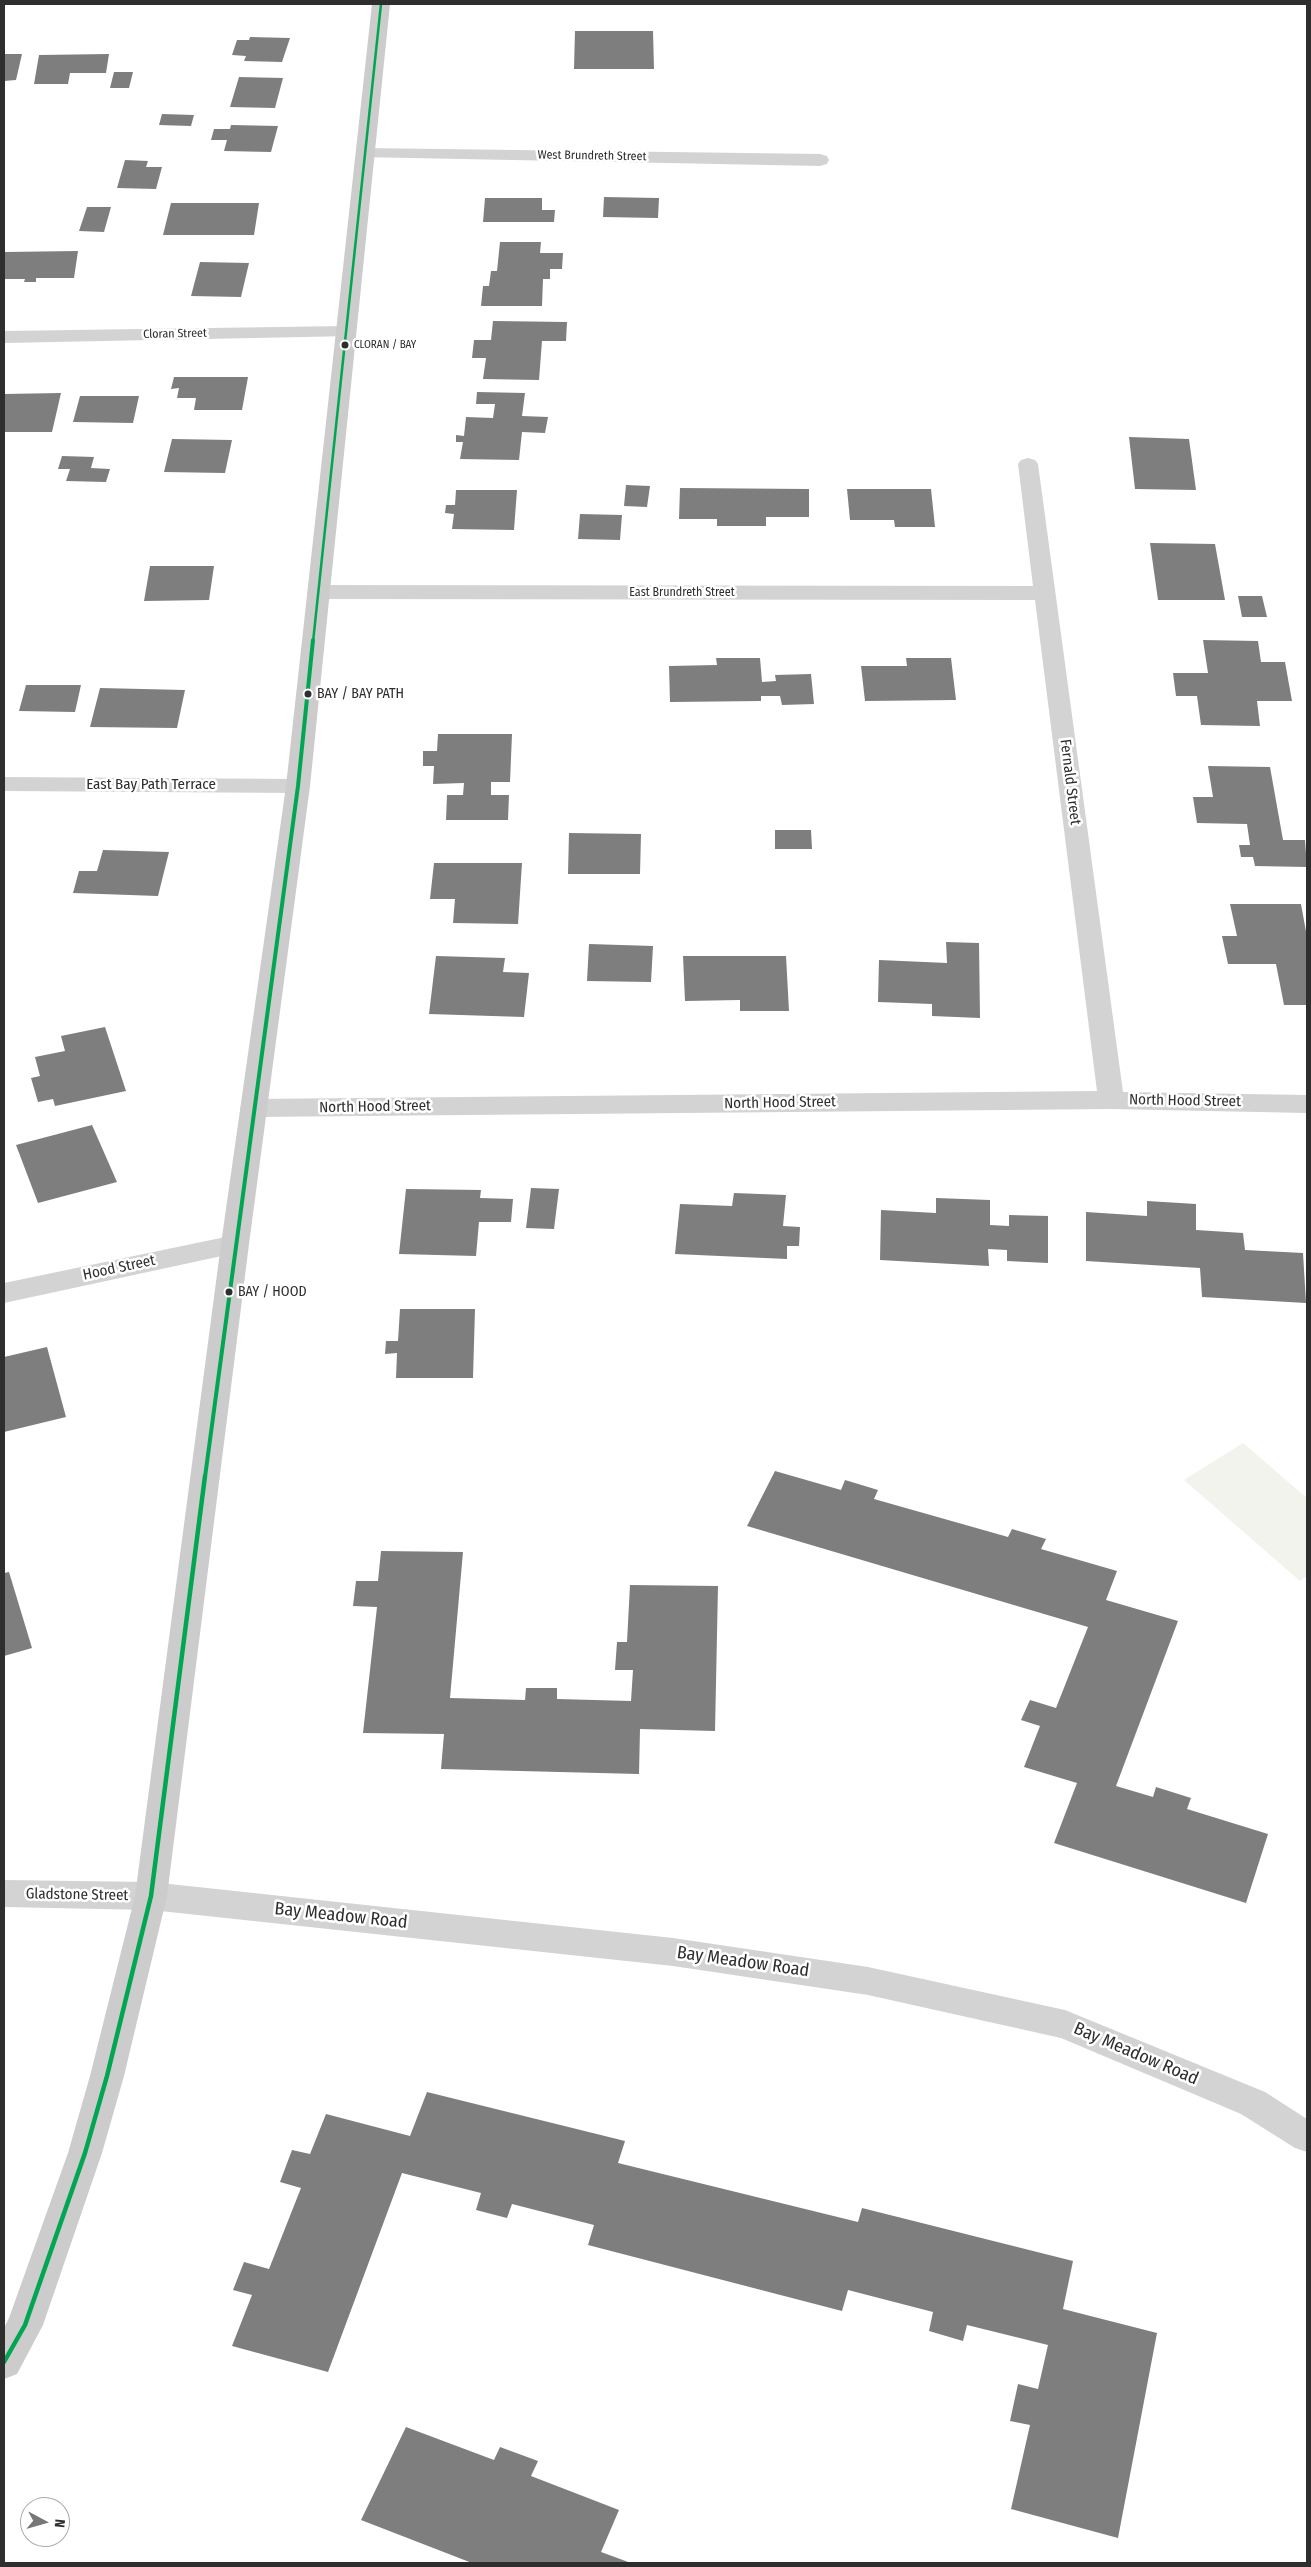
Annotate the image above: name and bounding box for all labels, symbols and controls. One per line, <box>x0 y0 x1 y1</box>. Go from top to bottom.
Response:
street label: West Brundreth Street <box>537 148 647 164</box>
street label: Cloran Street <box>143 326 207 342</box>
place label: CLORAN / BAY <box>354 338 416 352</box>
marker: CLORAN / BAY <box>340 340 350 350</box>
street label: East Brundreth Street <box>629 586 735 600</box>
place label: BAY / BAY PATH <box>317 686 404 702</box>
marker: BAY / BAY PATH <box>303 689 313 699</box>
street label: Fernald Street <box>1056 738 1084 826</box>
street label: East Bay Path Terrace <box>86 776 216 794</box>
street label: North Hood Street <box>1129 1091 1241 1111</box>
street label: North Hood Street <box>724 1093 836 1113</box>
street label: North Hood Street <box>319 1097 431 1117</box>
street label: Hood Street <box>81 1252 157 1284</box>
place label: BAY / HOOD <box>238 1284 307 1300</box>
marker: BAY / HOOD <box>224 1287 234 1297</box>
street label: Gladstone Street <box>26 1885 128 1905</box>
street label: Bay Meadow Road <box>274 1898 408 1934</box>
street label: Bay Meadow Road <box>675 1942 811 1982</box>
street label: Bay Meadow Road <box>1070 2018 1202 2090</box>
north arrow <box>20 2497 70 2547</box>
text: N <box>51 2518 68 2529</box>

